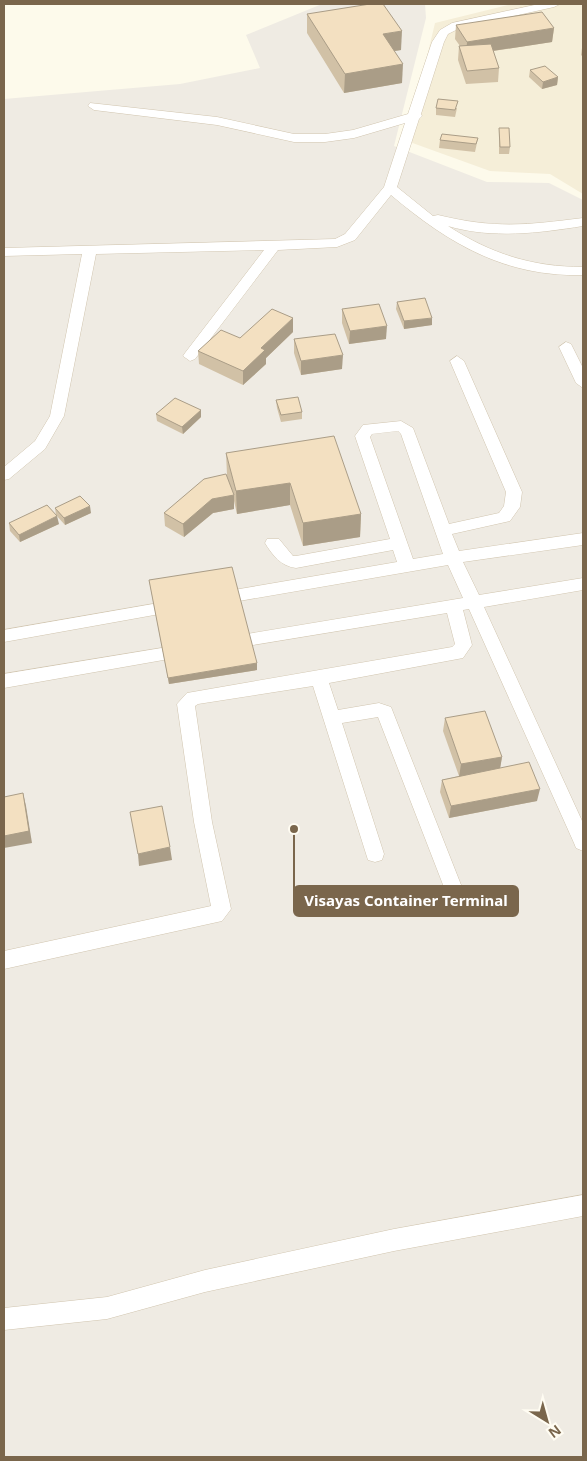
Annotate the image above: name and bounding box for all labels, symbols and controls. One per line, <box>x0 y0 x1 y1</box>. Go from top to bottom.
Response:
callout: Visayas Container Terminal <box>294 886 518 916</box>
text: Visayas Container Terminal <box>304 890 508 910</box>
north arrow <box>522 1396 572 1446</box>
text: N <box>545 1421 565 1443</box>

